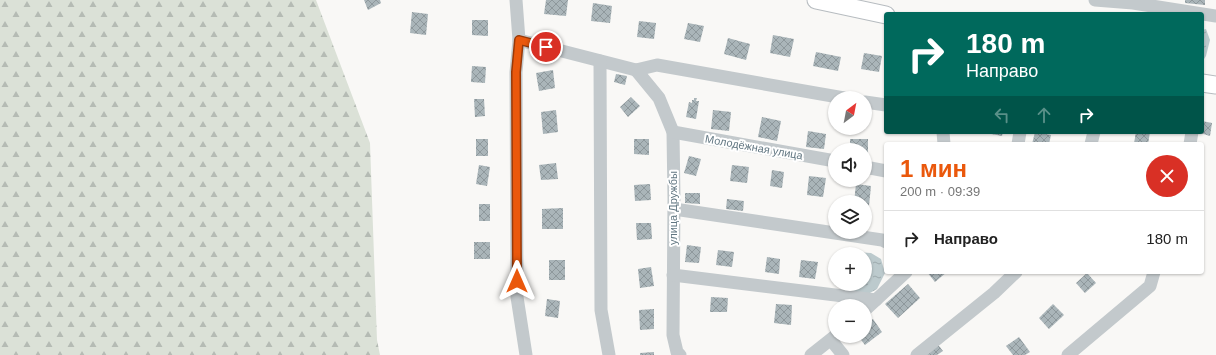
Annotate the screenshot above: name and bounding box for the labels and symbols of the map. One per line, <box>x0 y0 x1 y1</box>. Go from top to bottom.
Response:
pin <box>529 30 563 64</box>
north arrow <box>828 91 872 135</box>
street label: Молодёжная улица <box>704 133 805 162</box>
street label: улица Дружбы <box>667 171 679 245</box>
position arrow <box>496 260 538 302</box>

